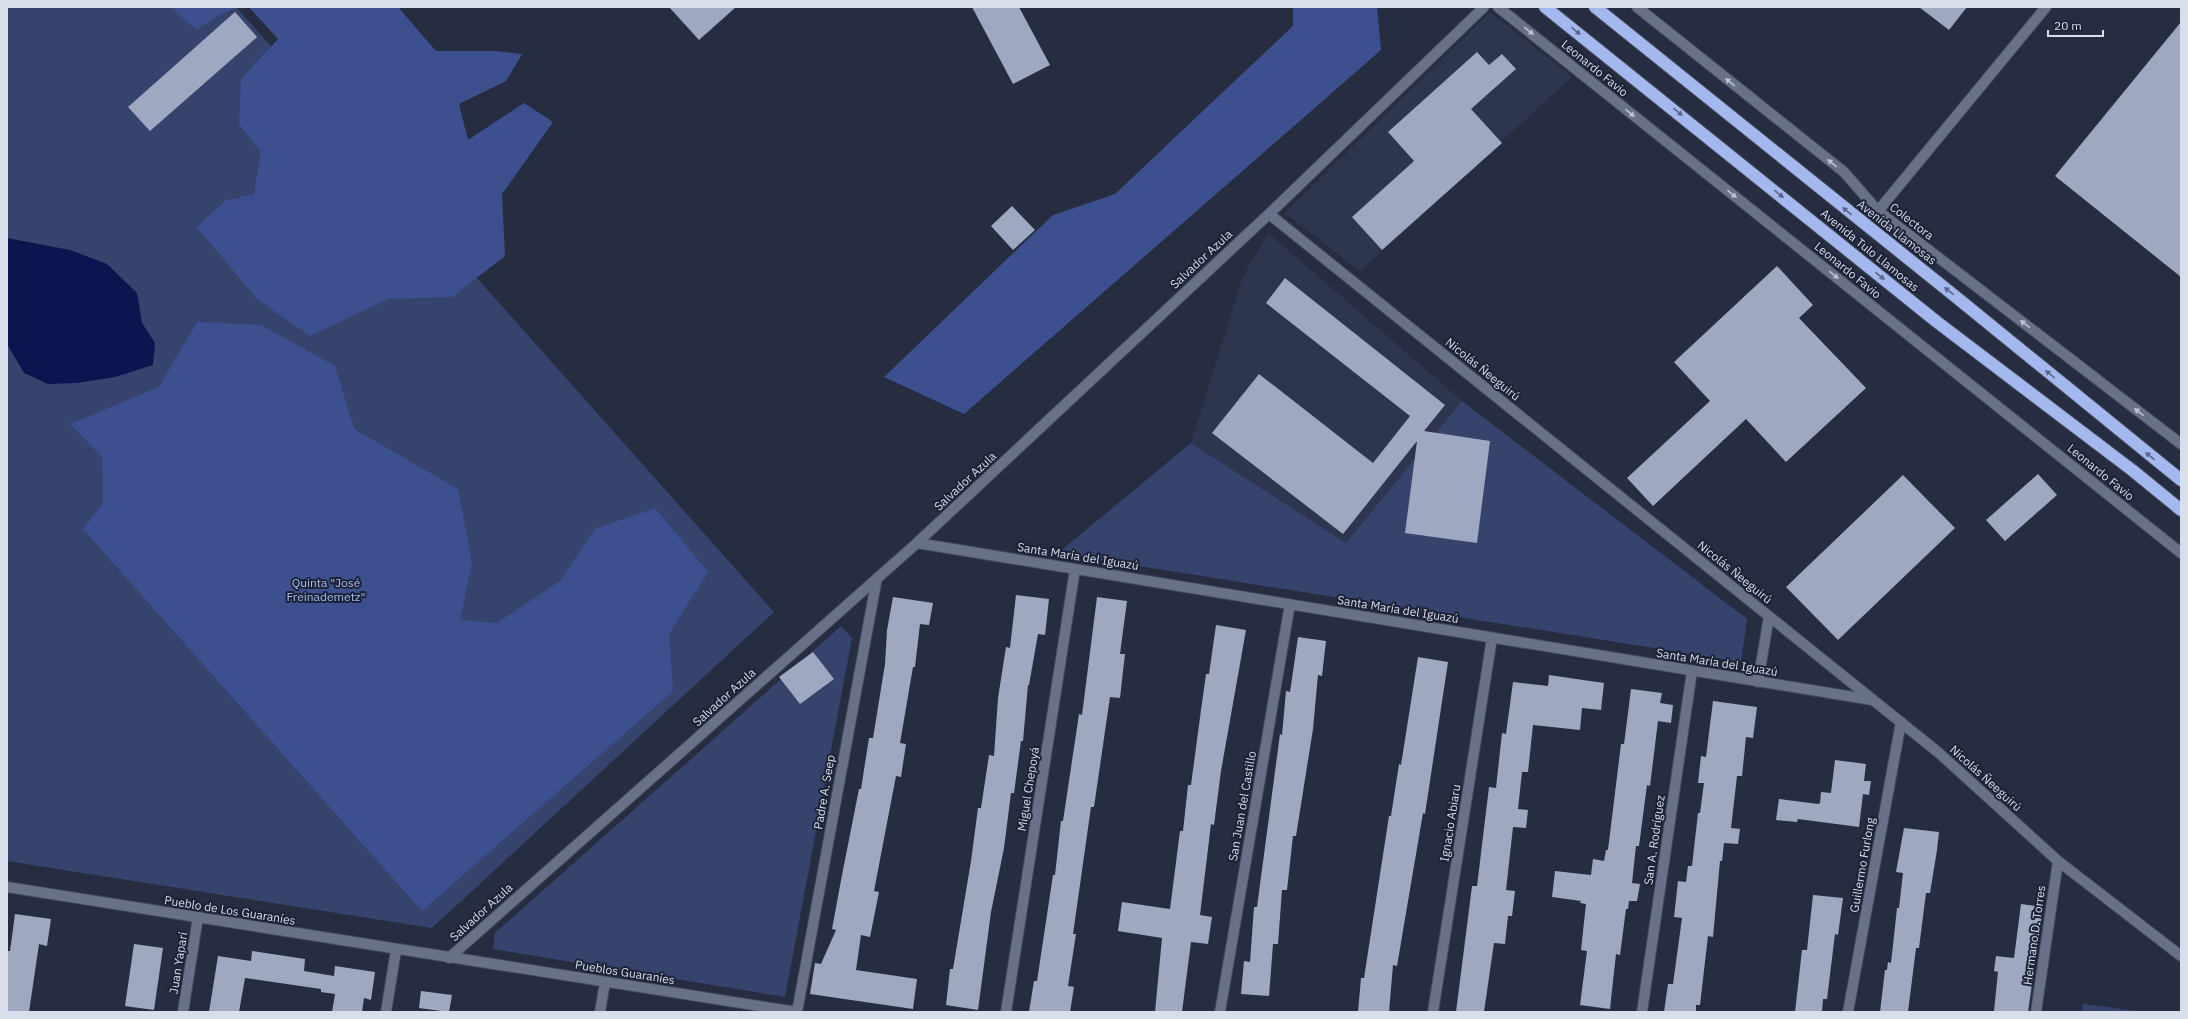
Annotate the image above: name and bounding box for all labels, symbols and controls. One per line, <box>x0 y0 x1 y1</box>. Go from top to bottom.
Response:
scale bar <box>2048 12 2103 38</box>
text: 20 m <box>2054 18 2082 33</box>
one-way arrow <box>1523 27 1534 36</box>
one-way arrow <box>1571 27 1581 36</box>
street label: Leonardo Favio <box>1559 37 1632 100</box>
one-way arrow <box>1725 77 1736 86</box>
one-way arrow <box>1625 108 1636 117</box>
one-way arrow <box>1672 108 1683 117</box>
one-way arrow <box>1827 158 1837 167</box>
one-way arrow <box>1727 189 1737 198</box>
one-way arrow <box>1774 189 1784 198</box>
street label: Avenida Llamosas <box>1854 196 1940 268</box>
street label: Colectora <box>1887 199 1937 243</box>
street label: Avenida Tulo Llamosas <box>1818 206 1923 295</box>
one-way arrow <box>1842 206 1853 215</box>
street label: Salvador Azula <box>1167 226 1236 292</box>
street label: Leonardo Favio <box>1812 239 1885 302</box>
one-way arrow <box>1828 270 1839 279</box>
one-way arrow <box>1874 271 1885 280</box>
one-way arrow <box>1944 287 1955 296</box>
one-way arrow <box>2019 320 2030 329</box>
street label: Nicolás Ñeeguirú <box>1443 334 1523 404</box>
one-way arrow <box>2045 369 2055 378</box>
one-way arrow <box>2134 407 2145 416</box>
street label: Leonardo Favio <box>2065 441 2138 504</box>
street label: Salvador Azula <box>931 448 1000 514</box>
one-way arrow <box>2145 452 2156 460</box>
street label: Nicolás Ñeeguirú <box>1695 537 1775 607</box>
street label: Santa María del Iguazú <box>1016 539 1140 573</box>
park label: Quinta "José Freinademetz" <box>286 575 366 604</box>
street label: Santa María del Iguazú <box>1336 592 1460 626</box>
street label: Santa María del Iguazú <box>1655 645 1779 679</box>
street label: Salvador Azula <box>689 664 759 729</box>
street label: Nicolás Ñeeguirú <box>1947 742 2025 814</box>
street label: Miguel Chepoyá <box>1014 745 1042 832</box>
street label: San Juan del Castillo <box>1225 749 1259 862</box>
street label: Padre A. Seep <box>810 754 838 830</box>
street label: Ignacio Abiaru <box>1436 783 1464 863</box>
street label: San A. Rodríguez <box>1640 794 1668 886</box>
street label: Guillermo Furlong <box>1846 816 1878 914</box>
street label: Salvador Azula <box>446 879 516 944</box>
street label: Hermano D. Torres <box>2020 884 2048 986</box>
street label: Pueblo de Los Guaraníes <box>163 892 297 928</box>
street label: Juan Yaparí <box>166 931 190 995</box>
street label: Pueblos Guaraníes <box>574 957 676 987</box>

